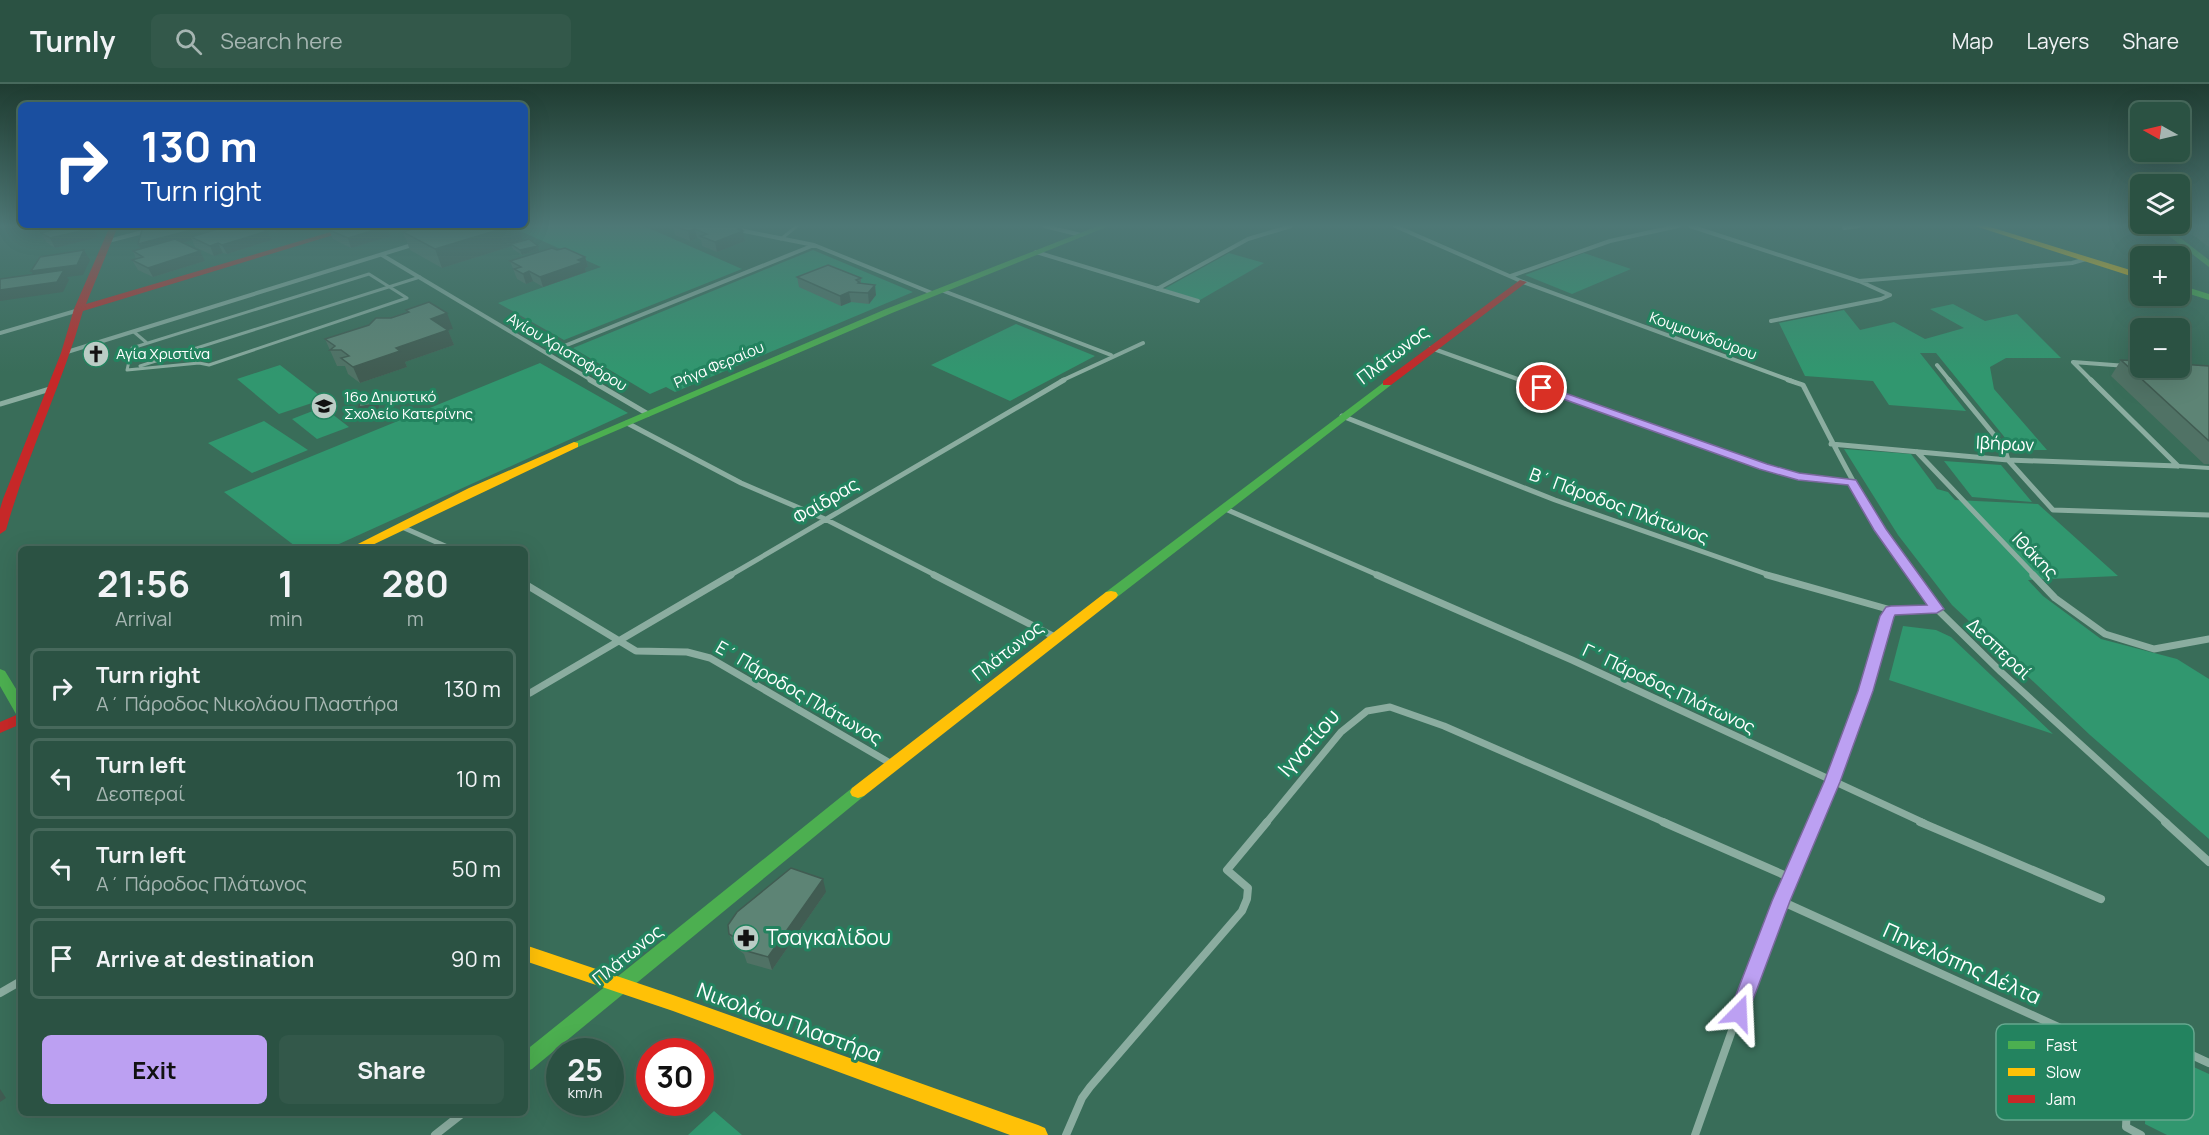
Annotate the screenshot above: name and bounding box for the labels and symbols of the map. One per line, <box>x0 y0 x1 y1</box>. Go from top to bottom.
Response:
north arrow <box>2130 102 2190 162</box>
street label: Κουμουνδούρου <box>1647 306 1760 365</box>
street label: Αγίου Χριστοφόρου <box>503 307 631 396</box>
street label: Πλάτωνος <box>1351 319 1433 389</box>
street label: Ρήγα Φεραίου <box>670 336 767 393</box>
church icon: Αγία Χριστίνα <box>81 339 111 369</box>
place label: Αγία Χριστίνα <box>116 343 210 364</box>
pin <box>1516 362 1567 413</box>
place label: 16ο Δημοτικό Σχολείο Κατερίνης <box>344 386 473 424</box>
school or university icon: 16ο Δημοτικό Σχολείο Κατερίνης <box>309 391 339 421</box>
street label: Ιβήρων <box>1975 429 2035 457</box>
street label: Β΄ Πάροδος Πλάτωνος <box>1526 461 1712 549</box>
street label: Φαίδρας <box>788 471 863 529</box>
street label: Ιθάκης <box>2007 527 2064 584</box>
street label: Δεσπεραί <box>1962 612 2037 684</box>
street label: Πλάτωνος <box>967 615 1048 686</box>
street label: Ε΄ Πάροδος Πλάτωνος <box>712 635 887 750</box>
street label: Γ΄ Πάροδος Πλάτωνος <box>1579 637 1760 739</box>
street label: Ιγνατίου <box>1271 703 1345 782</box>
street label: Πηνελόπης Δέλτα <box>1879 916 2046 1010</box>
street label: Πλάτωνος <box>587 918 668 990</box>
pharmacy icon: Τσαγκαλίδου <box>731 923 761 953</box>
place label: Τσαγκαλίδου <box>766 923 891 951</box>
street label: Νικολάου Πλαστήρα <box>693 976 886 1068</box>
position arrow <box>1707 981 1771 1045</box>
legend <box>1996 1024 2194 1120</box>
text: Fast <box>2046 1034 2077 1056</box>
speed limit sign: 30 <box>636 1038 714 1116</box>
text: Slow <box>2046 1061 2081 1083</box>
text: Jam <box>2046 1088 2076 1110</box>

